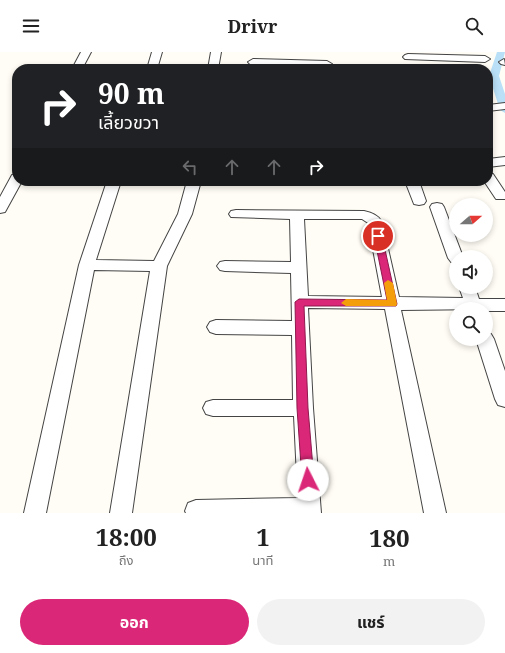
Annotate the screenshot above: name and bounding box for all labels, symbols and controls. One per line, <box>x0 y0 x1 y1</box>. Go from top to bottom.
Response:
text: Drivr <box>228 14 277 38</box>
icon: menu <box>20 15 42 37</box>
icon: search <box>463 15 485 37</box>
text: 90 m <box>98 74 165 112</box>
icon: right <box>32 80 84 132</box>
text: เลี้ยวขวา <box>98 110 159 134</box>
icon: left <box>179 156 201 178</box>
icon: ahead <box>221 156 243 178</box>
icon: ahead <box>263 156 285 178</box>
icon: right <box>305 156 327 178</box>
north arrow <box>449 198 493 242</box>
map controls <box>449 198 493 346</box>
pin <box>361 219 395 253</box>
icon: arrive <box>367 225 389 247</box>
button: sound <box>449 250 493 294</box>
button: search <box>449 302 493 346</box>
position arrow <box>287 459 329 501</box>
text: 18:00 <box>95 520 157 553</box>
text: 1 <box>256 520 270 553</box>
text: 180 <box>369 521 410 554</box>
text: ถึง <box>119 551 134 569</box>
text: นาที <box>252 551 274 569</box>
text: m <box>383 552 395 570</box>
button: ออก <box>20 599 249 645</box>
button: แชร์ <box>257 599 485 645</box>

